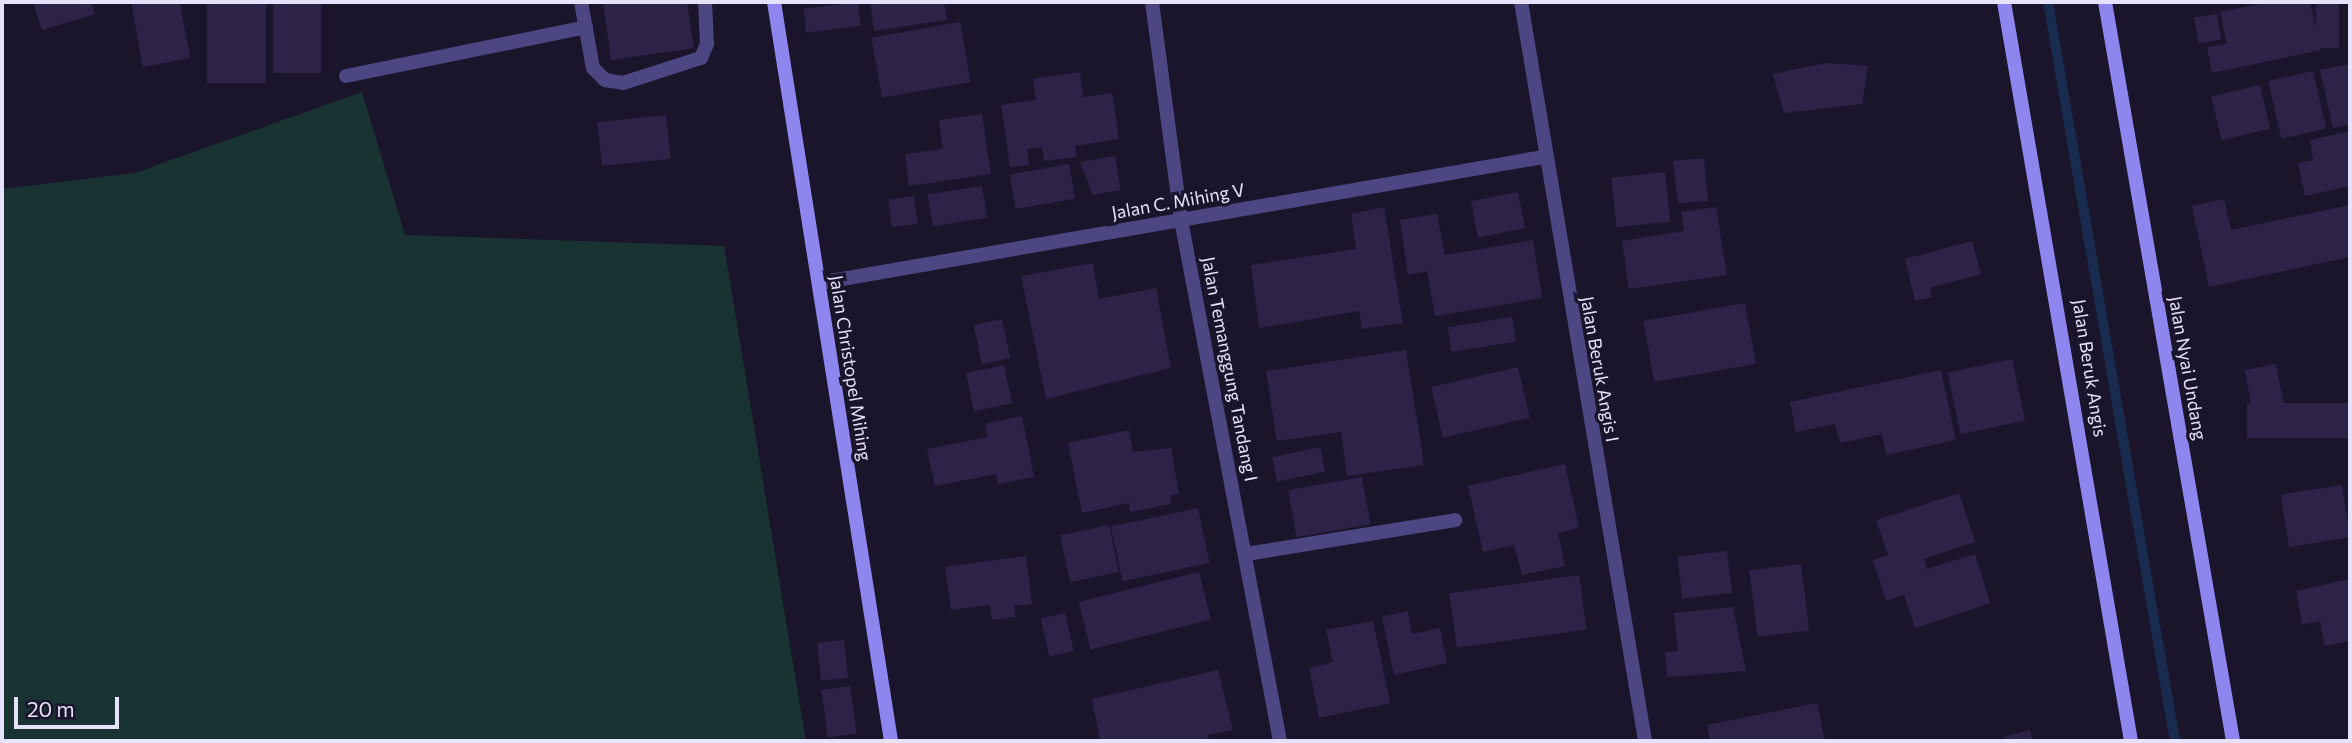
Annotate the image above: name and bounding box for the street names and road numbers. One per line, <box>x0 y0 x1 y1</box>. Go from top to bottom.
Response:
street label: Jalan C. Mihing V <box>1110 179 1246 223</box>
street label: Jalan Temanggung Tandang I <box>1198 255 1262 483</box>
street label: Jalan Christopel Mihing <box>826 273 876 463</box>
street label: Jalan Beruk Angis I <box>1577 294 1623 444</box>
street label: Jalan Nyai Undang <box>2165 294 2211 442</box>
street label: Jalan Beruk Angis <box>2068 298 2112 438</box>

